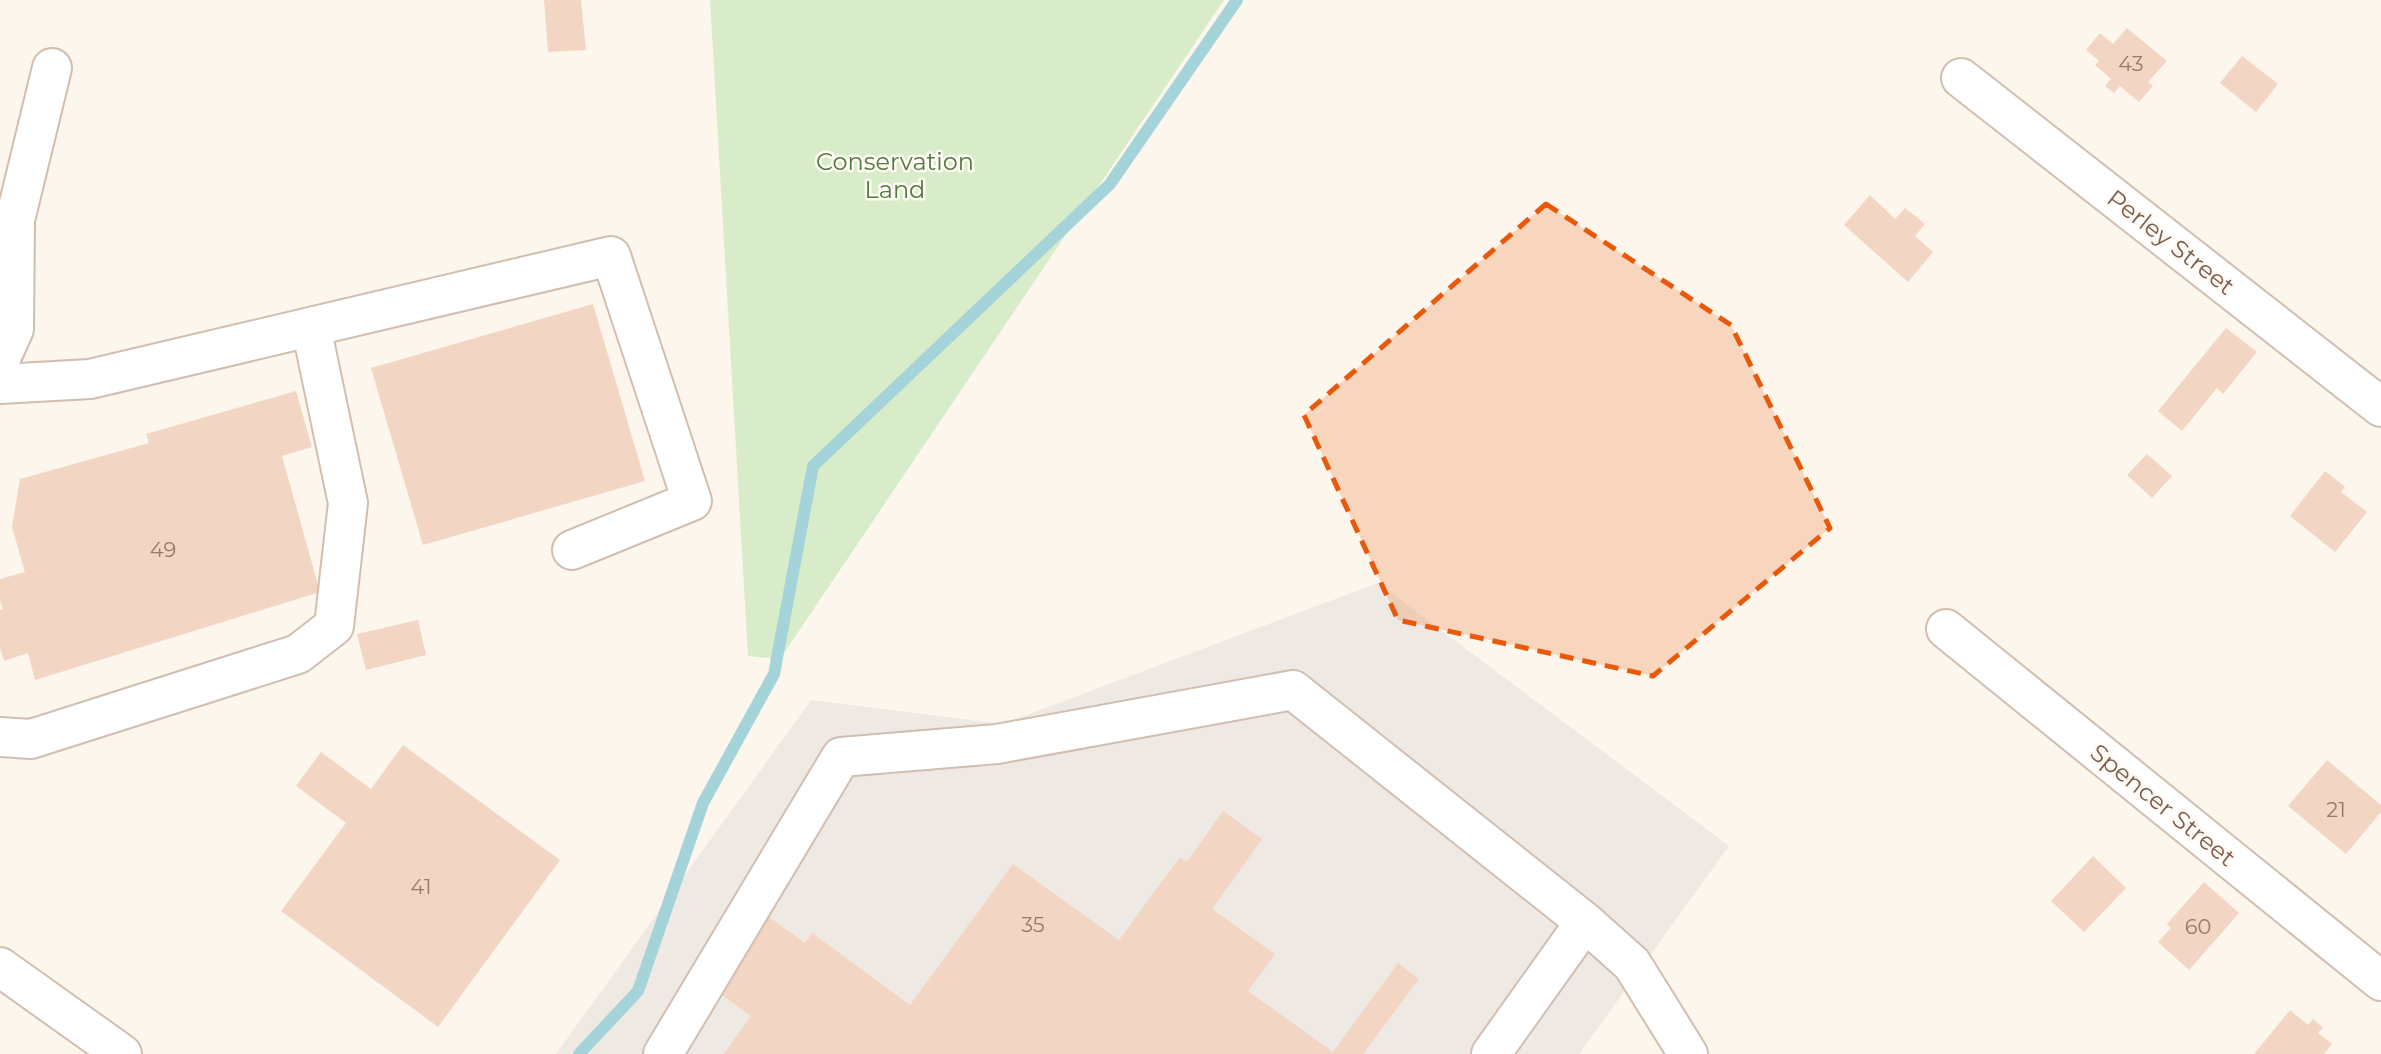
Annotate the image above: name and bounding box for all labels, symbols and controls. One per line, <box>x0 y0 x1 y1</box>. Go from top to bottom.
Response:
house number: 43 <box>2118 51 2144 76</box>
park label: Conservation Land <box>816 147 974 204</box>
street label: Perley Street <box>2102 183 2241 301</box>
house number: 49 <box>150 537 176 562</box>
street label: Spencer Street <box>2085 738 2241 872</box>
house number: 21 <box>2326 797 2346 822</box>
house number: 41 <box>411 874 431 899</box>
house number: 35 <box>1021 912 1045 937</box>
house number: 60 <box>2185 914 2211 939</box>

